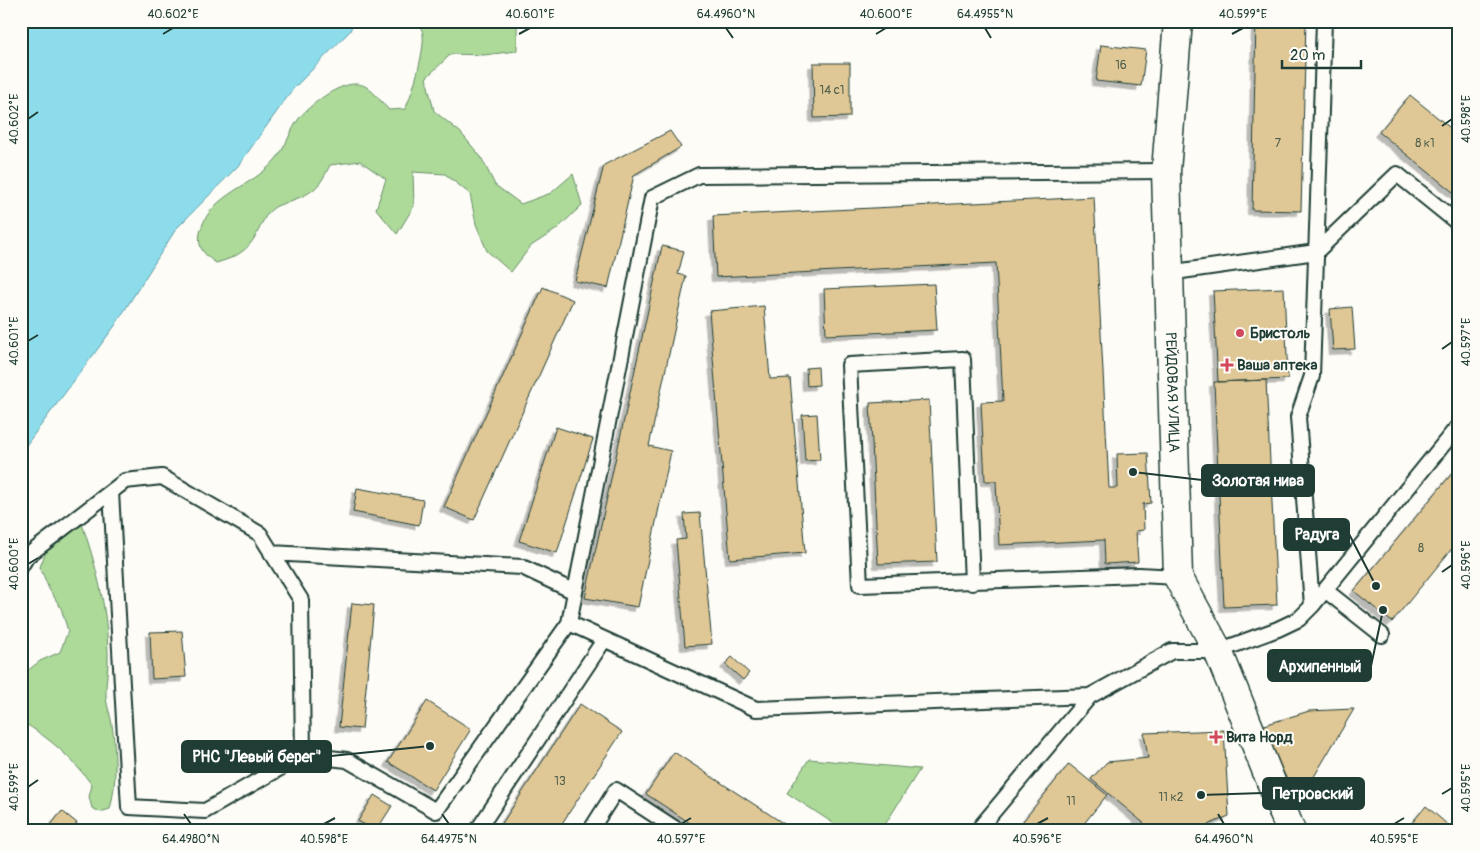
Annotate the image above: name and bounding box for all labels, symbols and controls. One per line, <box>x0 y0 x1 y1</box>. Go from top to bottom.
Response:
text: 40.602°E <box>147 7 199 22</box>
text: 40.601°E <box>505 7 555 22</box>
text: 64.4960°N <box>697 7 755 22</box>
text: 40.600°E <box>860 7 912 22</box>
text: 64.4955°N <box>957 7 1013 22</box>
text: 40.599°E <box>1219 7 1267 22</box>
scale bar <box>1282 38 1361 70</box>
text: 20 m <box>1290 46 1325 65</box>
house number: 16 <box>1115 58 1127 73</box>
house number: 14 с1 <box>819 83 845 98</box>
text: 40.602°E <box>7 93 22 145</box>
text: 40.598°E <box>1459 95 1474 143</box>
house number: 7 <box>1275 136 1282 151</box>
house number: 8 к1 <box>1415 136 1435 151</box>
text: 40.601°E <box>7 316 22 366</box>
text: 40.597°E <box>1459 318 1474 366</box>
place label: Бристоль <box>1250 324 1311 343</box>
marker: Бристоль <box>1234 327 1246 339</box>
street label: РЕЙДОВАЯ УЛИЦА <box>1161 332 1183 453</box>
place label: Ваша аптека <box>1237 356 1318 375</box>
marker: Ваша аптека <box>1221 359 1233 371</box>
callout: Золотая нива <box>1202 465 1314 496</box>
text: Золотая нива <box>1212 471 1305 491</box>
callout: Радуга <box>1284 519 1349 550</box>
text: Радуга <box>1295 525 1340 545</box>
text: 40.600°E <box>7 538 22 590</box>
house number: 8 <box>1418 541 1424 556</box>
text: 40.596°E <box>1459 541 1474 589</box>
callout: Архипенный <box>1268 650 1371 681</box>
text: Архипенный <box>1278 657 1362 677</box>
place label: Вита Норд <box>1226 728 1294 747</box>
marker: Вита Норд <box>1210 731 1222 743</box>
callout: РНС "Левый берег" <box>182 741 331 772</box>
text: РНС "Левый берег" <box>192 747 322 767</box>
text: 40.599°E <box>7 763 22 811</box>
text: 40.595°E <box>1459 764 1474 812</box>
house number: 13 <box>554 774 566 789</box>
callout: Петровский <box>1263 778 1364 809</box>
text: Петровский <box>1273 784 1354 804</box>
house number: 11 к2 <box>1159 790 1184 805</box>
house number: 11 <box>1066 794 1076 809</box>
text: 64.4980°N <box>162 832 220 847</box>
text: 40.598°E <box>300 832 348 847</box>
text: 64.4975°N <box>421 832 477 847</box>
text: 40.597°E <box>657 832 705 847</box>
text: 40.596°E <box>1013 832 1061 847</box>
text: 64.4960°N <box>1195 832 1253 847</box>
text: 40.595°E <box>1370 832 1418 847</box>

